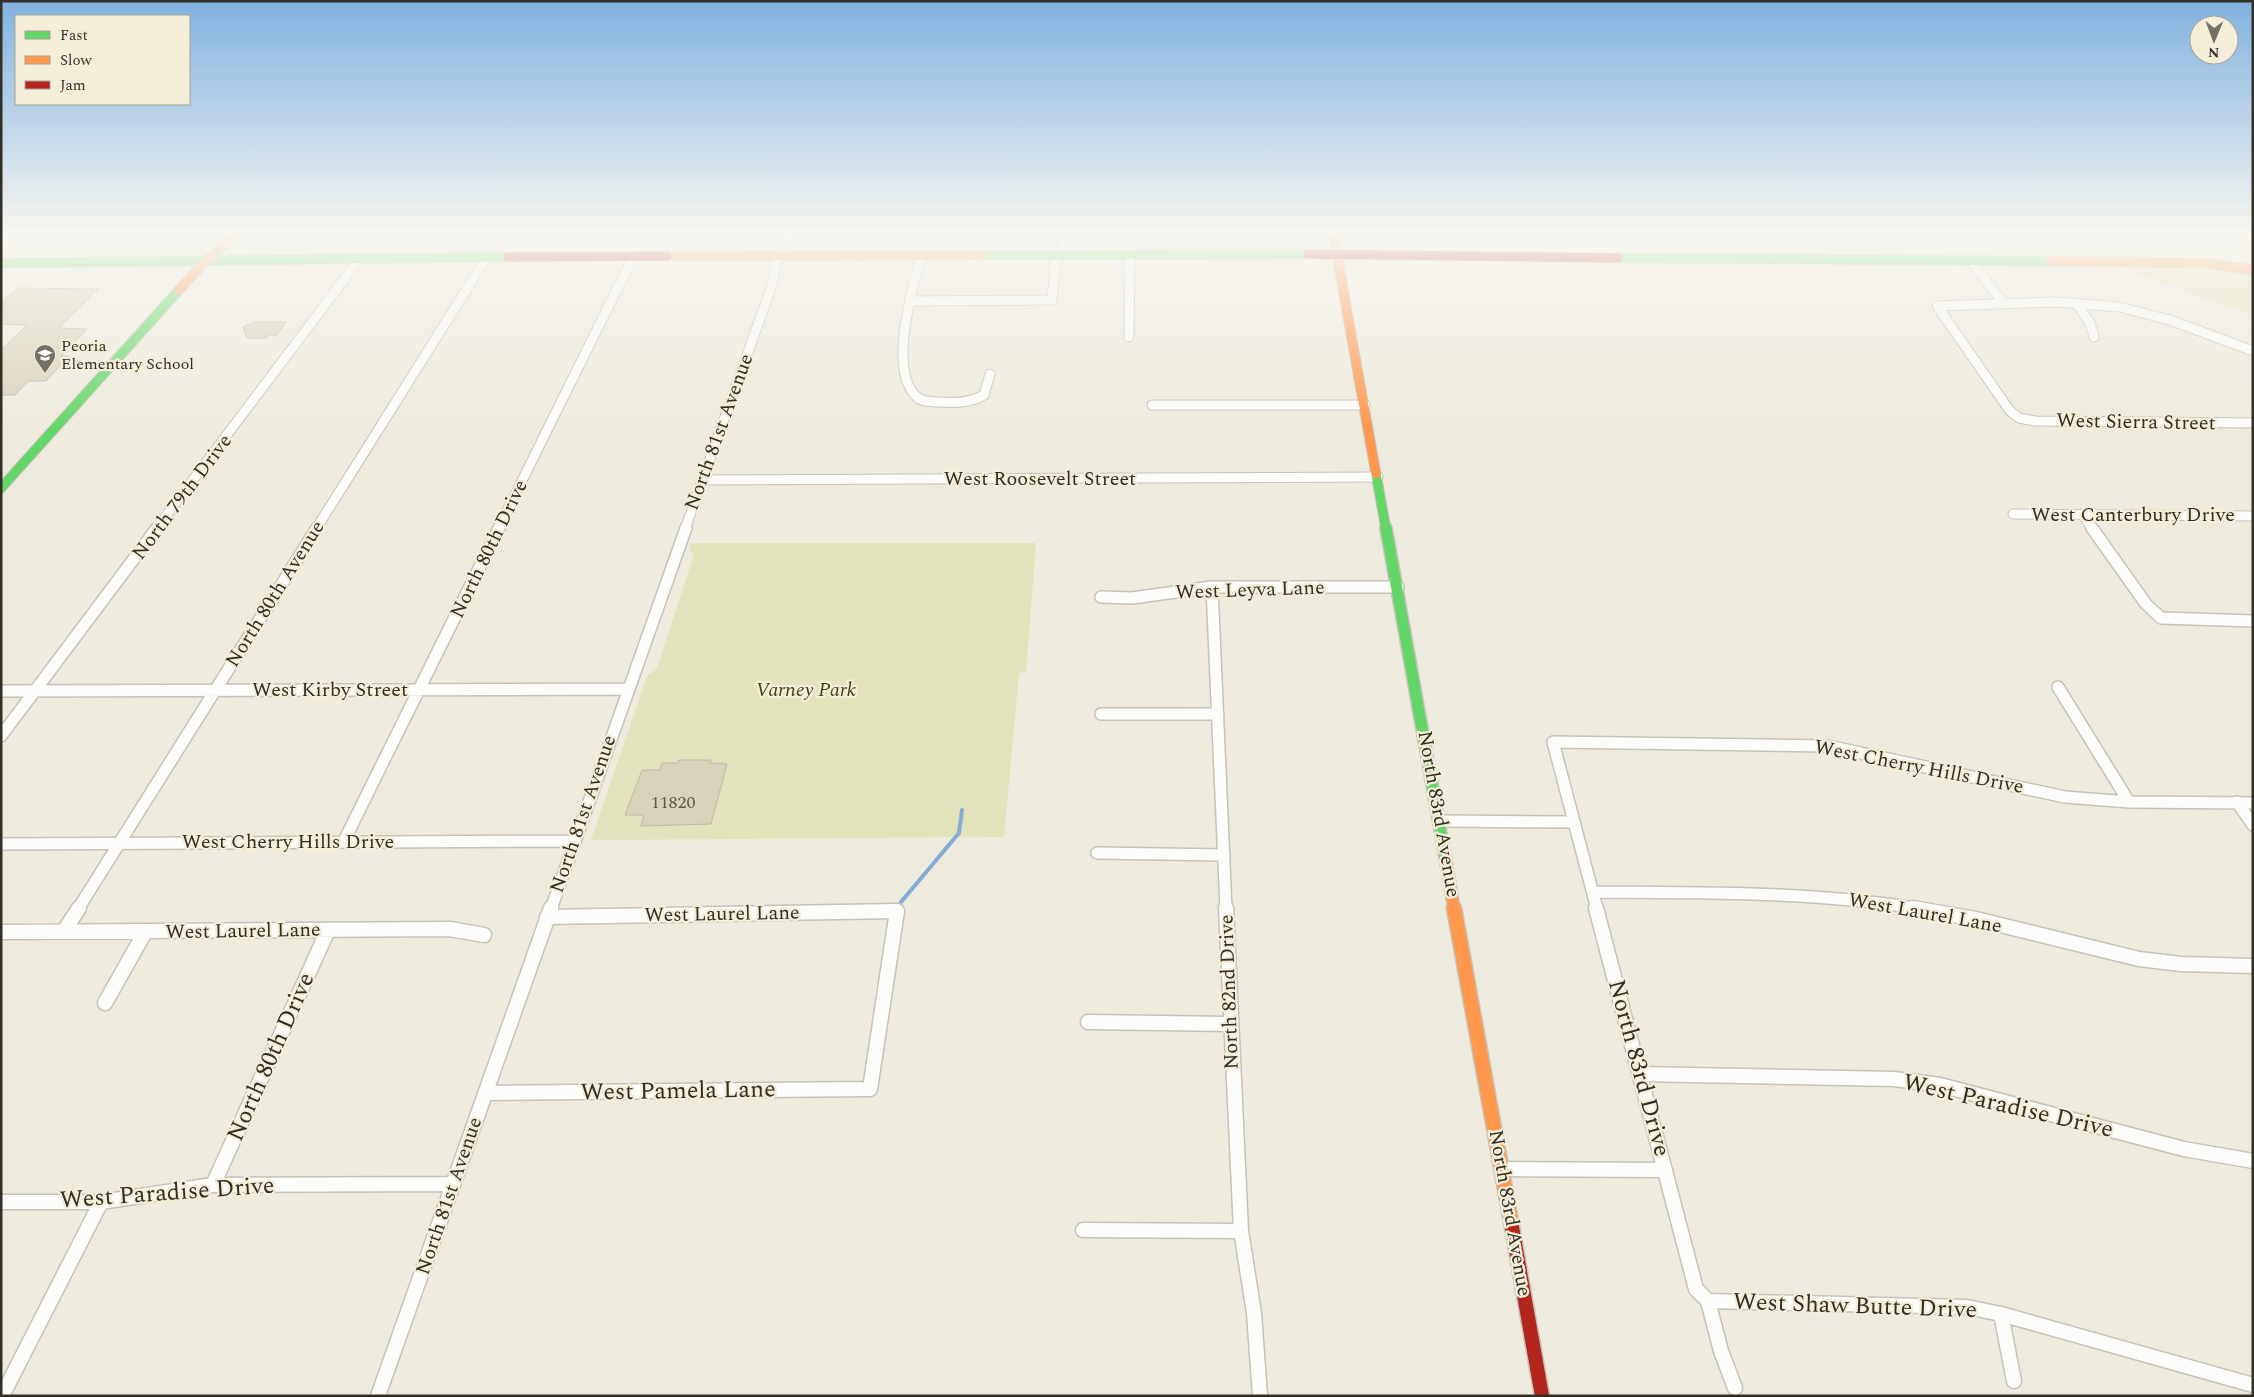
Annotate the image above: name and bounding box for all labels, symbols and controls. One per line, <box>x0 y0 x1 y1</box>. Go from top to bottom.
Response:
legend <box>15 15 190 105</box>
north arrow <box>2189 15 2239 65</box>
text: Fast <box>60 24 88 47</box>
text: N <box>2208 42 2220 63</box>
text: Slow <box>60 49 92 72</box>
text: Jam <box>60 74 86 97</box>
place label: Peoria Elementary School <box>61 334 194 376</box>
school or university icon: Peoria Elementary School <box>33 343 57 374</box>
street label: North 81st Avenue <box>677 349 761 515</box>
street label: West Sierra Street <box>2056 406 2216 438</box>
street label: North 79th Drive <box>125 428 239 566</box>
street label: West Roosevelt Street <box>944 464 1136 494</box>
street label: North 80th Drive <box>442 475 536 623</box>
street label: West Canterbury Drive <box>2031 500 2235 530</box>
street label: North 80th Avenue <box>218 515 332 673</box>
street label: West Leyva Lane <box>1175 572 1325 608</box>
street label: West Kirby Street <box>252 675 408 705</box>
park label: Varney Park <box>756 675 857 705</box>
street label: North 83rd Avenue <box>1410 728 1468 900</box>
street label: North 81st Avenue <box>542 731 624 897</box>
street label: West Cherry Hills Drive <box>1812 732 2026 802</box>
house number: 11820 <box>651 789 696 816</box>
street label: West Cherry Hills Drive <box>182 827 394 857</box>
street label: West Laurel Lane <box>1846 885 2004 941</box>
street label: West Laurel Lane <box>644 898 800 930</box>
street label: North 82nd Drive <box>1211 914 1247 1070</box>
street label: West Laurel Lane <box>165 915 321 947</box>
street label: North 80th Drive <box>218 967 324 1147</box>
street label: North 83rd Drive <box>1598 976 1680 1160</box>
street label: West Paradise Drive <box>1899 1064 2117 1148</box>
street label: West Pamela Lane <box>580 1071 776 1111</box>
street label: North 81st Avenue <box>408 1113 490 1279</box>
street label: North 83rd Avenue <box>1481 1127 1539 1299</box>
street label: West Paradise Drive <box>58 1168 276 1218</box>
street label: West Shaw Butte Drive <box>1732 1284 1978 1328</box>

